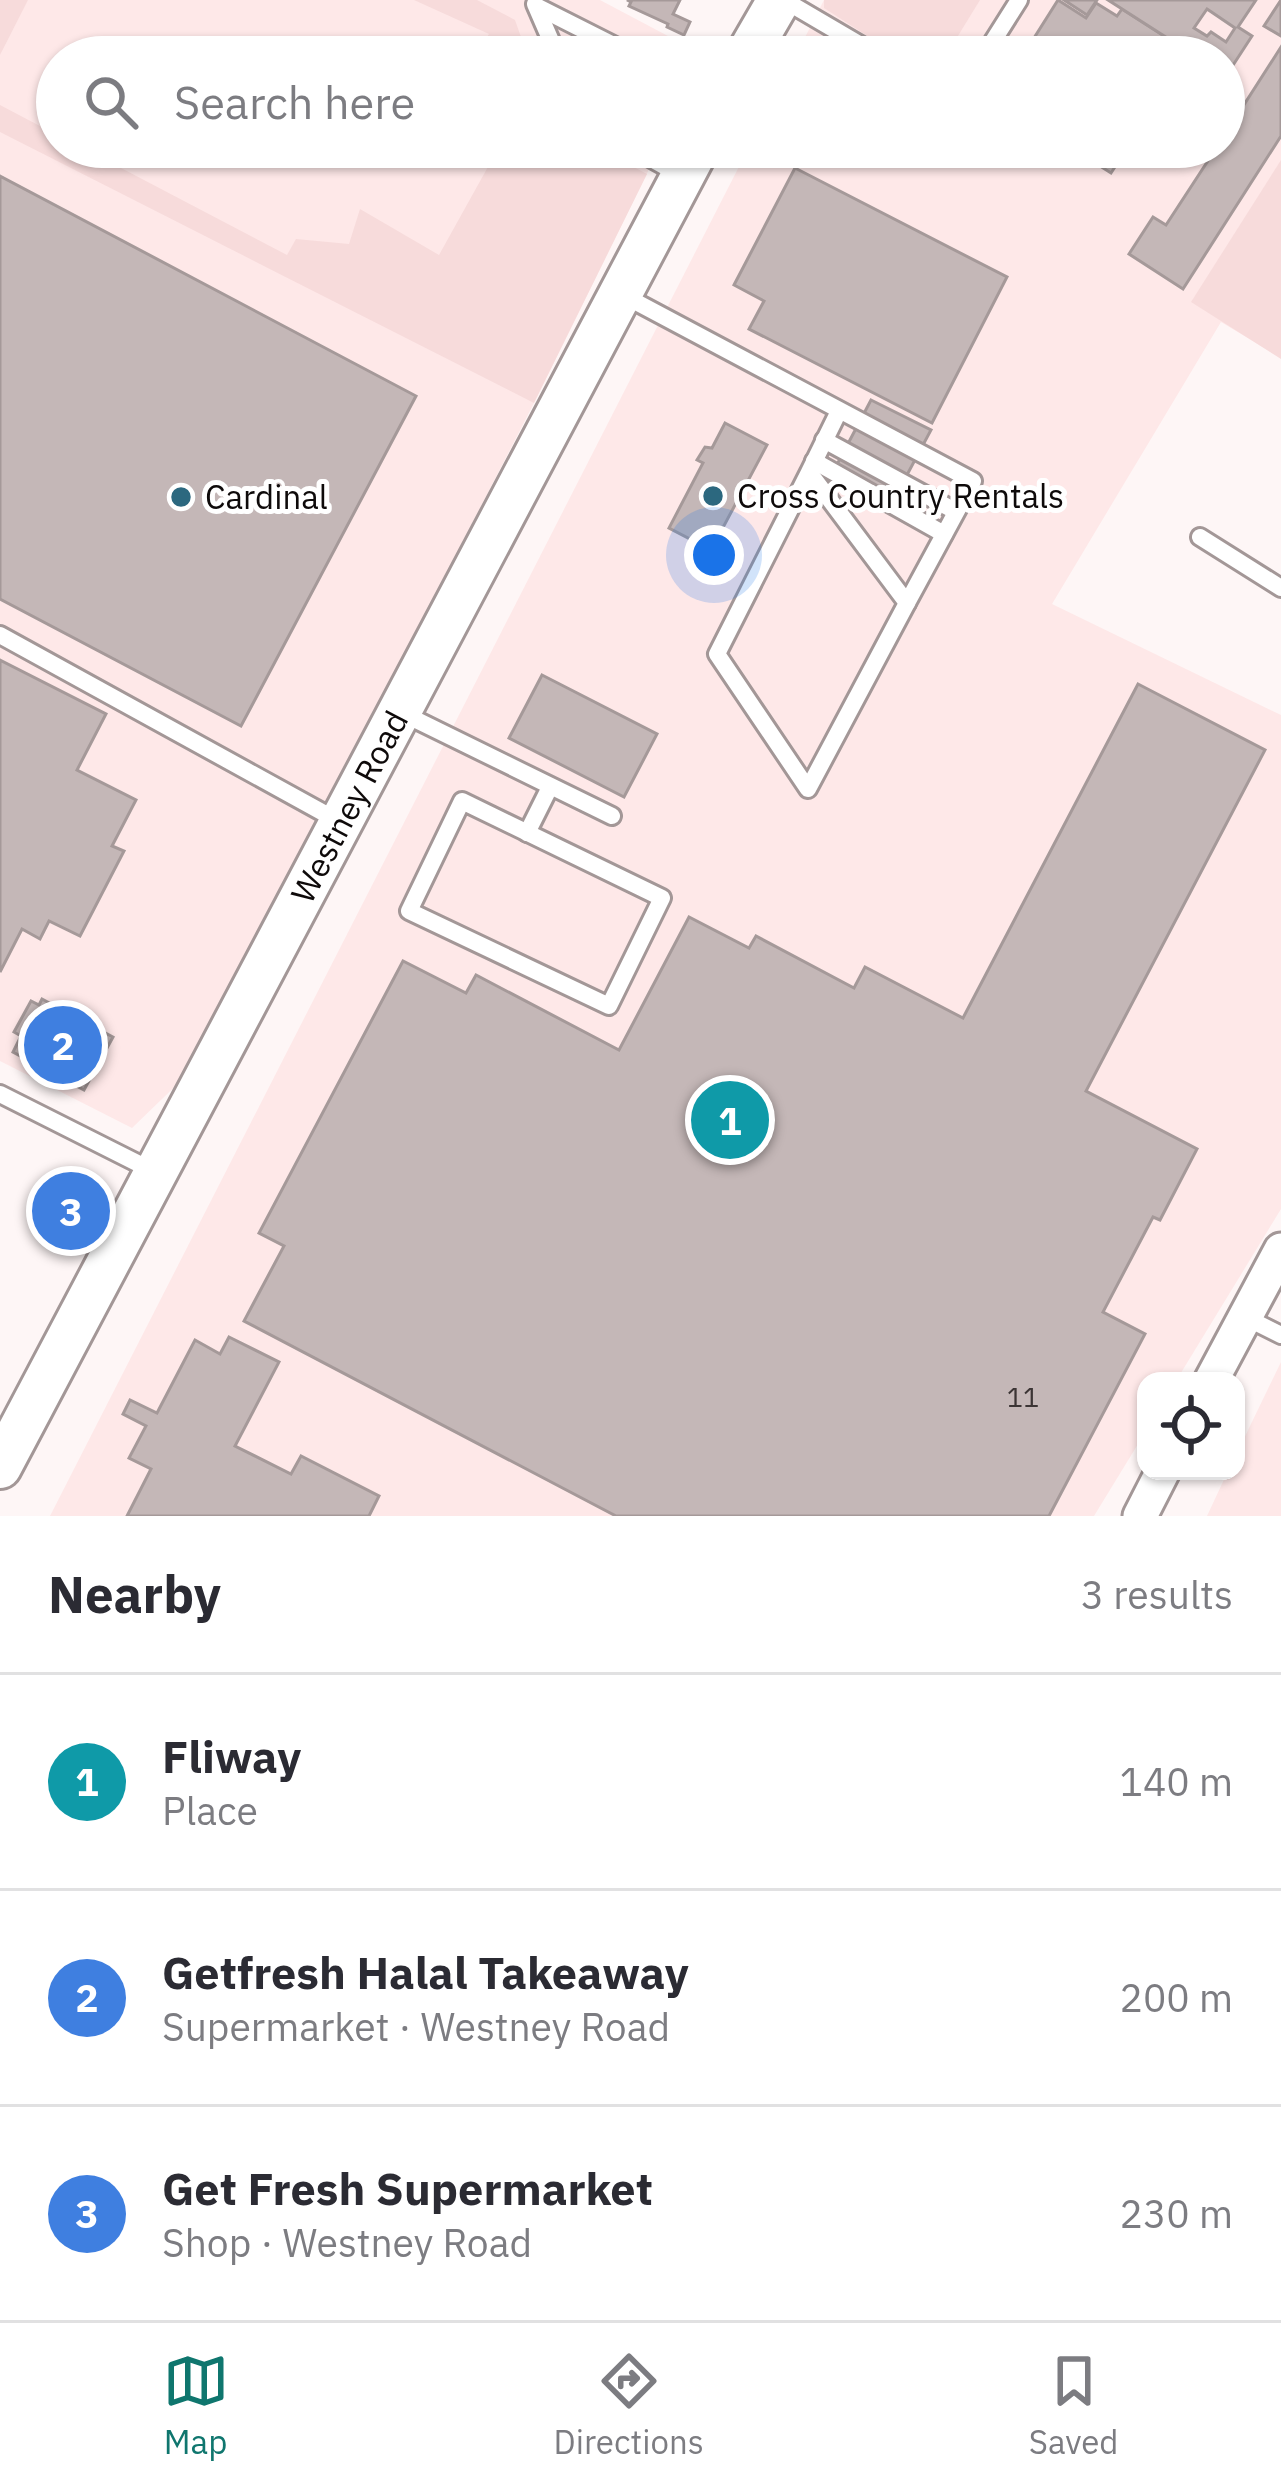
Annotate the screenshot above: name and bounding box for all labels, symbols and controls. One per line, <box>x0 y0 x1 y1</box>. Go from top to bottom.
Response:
search box <box>36 36 1245 168</box>
icon: search <box>78 69 144 135</box>
text: Search here <box>174 73 415 131</box>
place label: Cross Country Rentals <box>737 474 1064 517</box>
place label: Cardinal <box>205 475 328 518</box>
marker: Cross Country Rentals <box>700 483 726 509</box>
marker: Cardinal <box>168 484 194 510</box>
your location <box>684 525 744 585</box>
street label: Westney Road <box>280 703 417 910</box>
pin: 2 <box>24 1000 102 1090</box>
pin: 1 <box>691 1075 769 1165</box>
pin: 3 <box>32 1166 110 1256</box>
map controls <box>1137 1372 1245 1480</box>
button: locate <box>1137 1372 1245 1480</box>
house number: 11 <box>1007 1379 1039 1414</box>
text: Nearby <box>48 1561 221 1627</box>
text: 3 results <box>1081 1569 1233 1620</box>
text: Fliway <box>162 1727 301 1785</box>
text: 1 <box>75 1756 99 1807</box>
text: 140 m <box>1120 1756 1233 1807</box>
text: Place <box>162 1785 258 1836</box>
text: Getfresh Halal Takeaway <box>162 1943 689 2001</box>
text: 2 <box>75 1972 99 2023</box>
text: 200 m <box>1120 1972 1233 2023</box>
text: Supermarket · Westney Road <box>162 2001 670 2052</box>
text: Get Fresh Supermarket <box>162 2159 653 2217</box>
text: 3 <box>75 2188 99 2239</box>
text: 230 m <box>1120 2188 1233 2239</box>
text: Shop · Westney Road <box>162 2217 532 2268</box>
tab: Map <box>163 2348 229 2463</box>
tab: Directions <box>554 2348 704 2463</box>
tab: Saved <box>1029 2348 1118 2463</box>

